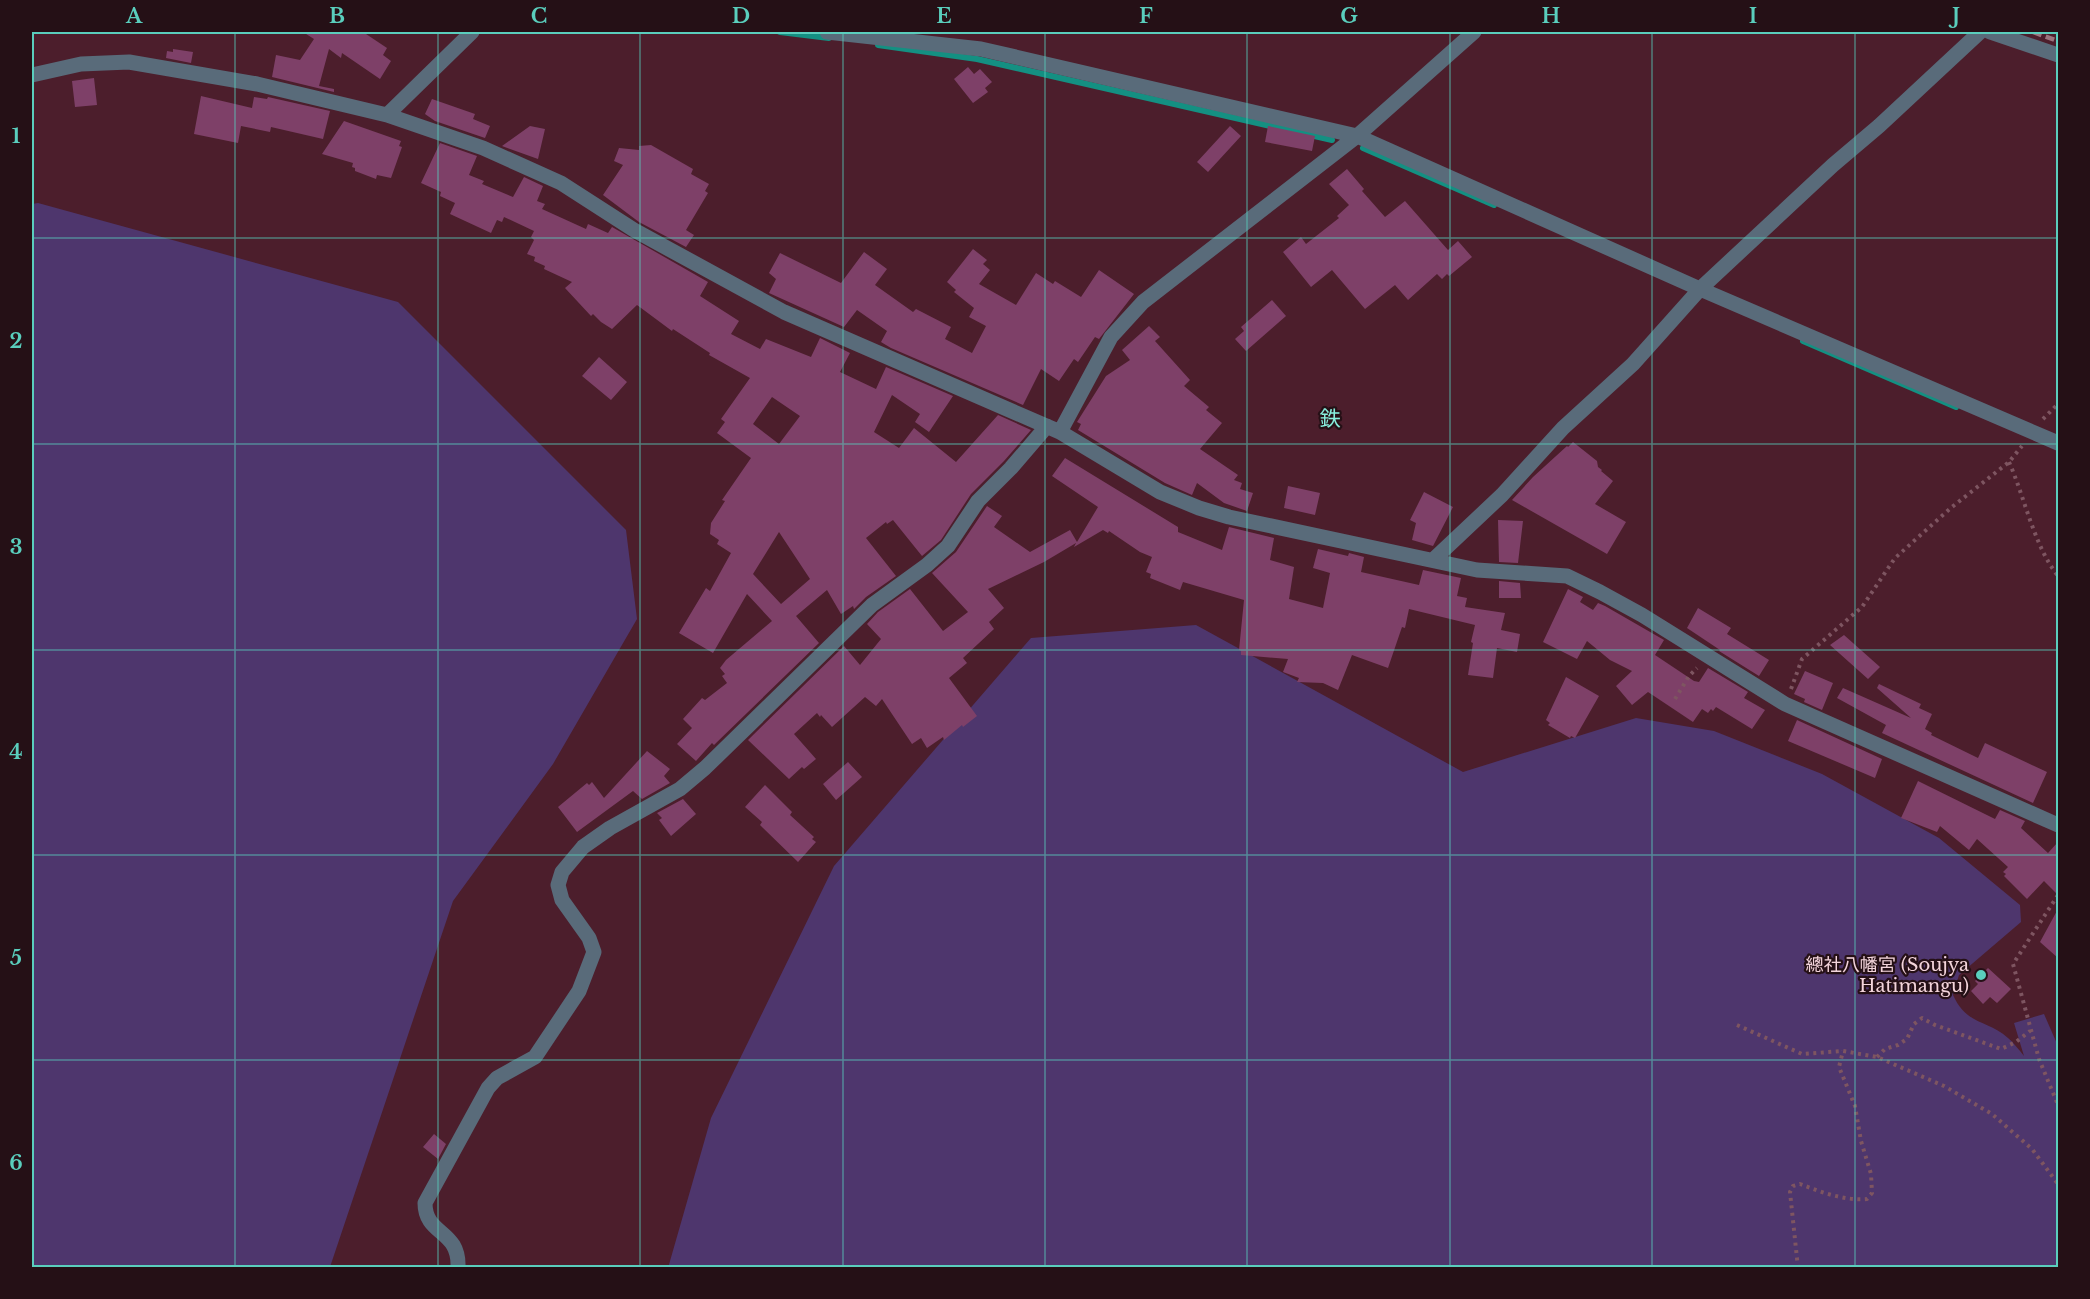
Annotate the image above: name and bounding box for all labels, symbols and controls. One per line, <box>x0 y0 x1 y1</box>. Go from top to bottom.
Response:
text: A <box>125 4 143 28</box>
text: B <box>329 4 345 28</box>
text: C <box>531 4 547 28</box>
text: D <box>732 4 750 28</box>
text: E <box>936 4 952 28</box>
text: F <box>1139 4 1153 28</box>
text: G <box>1340 4 1358 28</box>
text: H <box>1542 4 1561 28</box>
text: I <box>1749 4 1757 28</box>
text: J <box>1948 4 1960 28</box>
text: 1 <box>12 124 21 148</box>
text: 2 <box>9 329 23 353</box>
district label: 鉄 <box>1320 406 1341 432</box>
text: 3 <box>10 535 22 559</box>
text: 4 <box>9 740 23 764</box>
text: 5 <box>10 946 22 970</box>
place label: 總社八幡宮 (Soujya Hatimangu) <box>1806 954 1969 997</box>
marker: 總社八幡宮 (Soujya Hatimangu) <box>1974 968 1988 982</box>
text: 6 <box>9 1151 23 1175</box>

